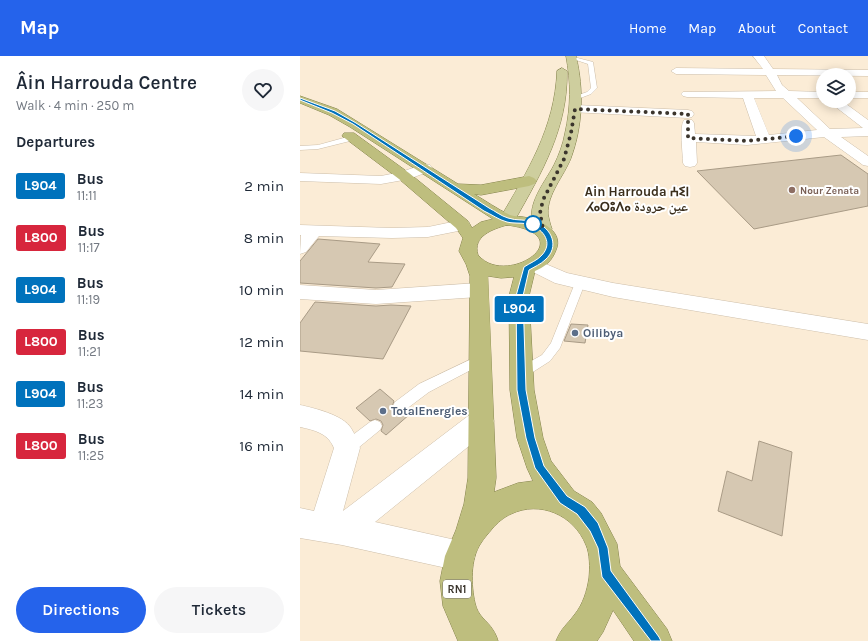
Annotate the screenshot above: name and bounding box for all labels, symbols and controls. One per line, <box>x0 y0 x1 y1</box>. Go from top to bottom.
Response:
text: Map <box>20 17 59 39</box>
text: Home <box>629 20 666 37</box>
text: Map <box>688 20 716 37</box>
text: About <box>738 20 776 37</box>
text: Contact <box>798 20 848 37</box>
map controls <box>816 68 856 108</box>
button: layers <box>816 68 856 108</box>
button: heart <box>242 69 284 111</box>
text: Âin Harrouda Centre <box>16 72 197 94</box>
text: Walk · 4 min · 250 m <box>16 98 134 113</box>
your location <box>786 126 806 146</box>
text: Departures <box>16 133 95 151</box>
text: Bus <box>77 170 104 188</box>
text: L904 <box>24 177 57 194</box>
text: 2 min <box>244 177 284 195</box>
district label: Ain Harrouda ⵄⵉⵏ ⵃⴰⵔⵓⴷⴰ عين حرودة <box>585 184 689 215</box>
marker: Nour Zenata <box>787 185 797 195</box>
place label: Nour Zenata <box>800 185 859 197</box>
text: 11:11 <box>77 188 97 203</box>
unlabelled marker <box>524 215 542 233</box>
text: Bus <box>78 222 105 240</box>
text: L800 <box>24 229 58 246</box>
text: 8 min <box>244 229 284 247</box>
text: 11:17 <box>78 240 100 255</box>
text: Bus <box>77 274 104 292</box>
text: L904 <box>24 281 57 298</box>
text: 10 min <box>239 281 284 299</box>
text: 11:19 <box>77 292 100 307</box>
line badge: L904 <box>491 296 547 322</box>
text: L904 <box>503 300 535 317</box>
text: Bus <box>78 326 105 344</box>
place label: Oilibya <box>583 326 623 340</box>
marker: Oilibya <box>570 328 580 338</box>
text: L800 <box>24 333 58 350</box>
text: 12 min <box>239 333 284 351</box>
text: 11:21 <box>78 344 101 359</box>
text: Bus <box>77 378 104 396</box>
text: L904 <box>24 385 57 402</box>
text: 14 min <box>240 385 284 403</box>
text: 11:23 <box>77 396 103 411</box>
place label: TotalEnergies <box>391 404 468 418</box>
marker: TotalEnergies <box>378 406 388 416</box>
text: Bus <box>78 430 105 448</box>
text: L800 <box>24 437 58 454</box>
text: 16 min <box>239 437 284 455</box>
text: 11:25 <box>78 448 104 463</box>
road number: RN1 <box>443 580 471 598</box>
button: Directions <box>16 587 146 633</box>
button: Tickets <box>154 587 284 633</box>

